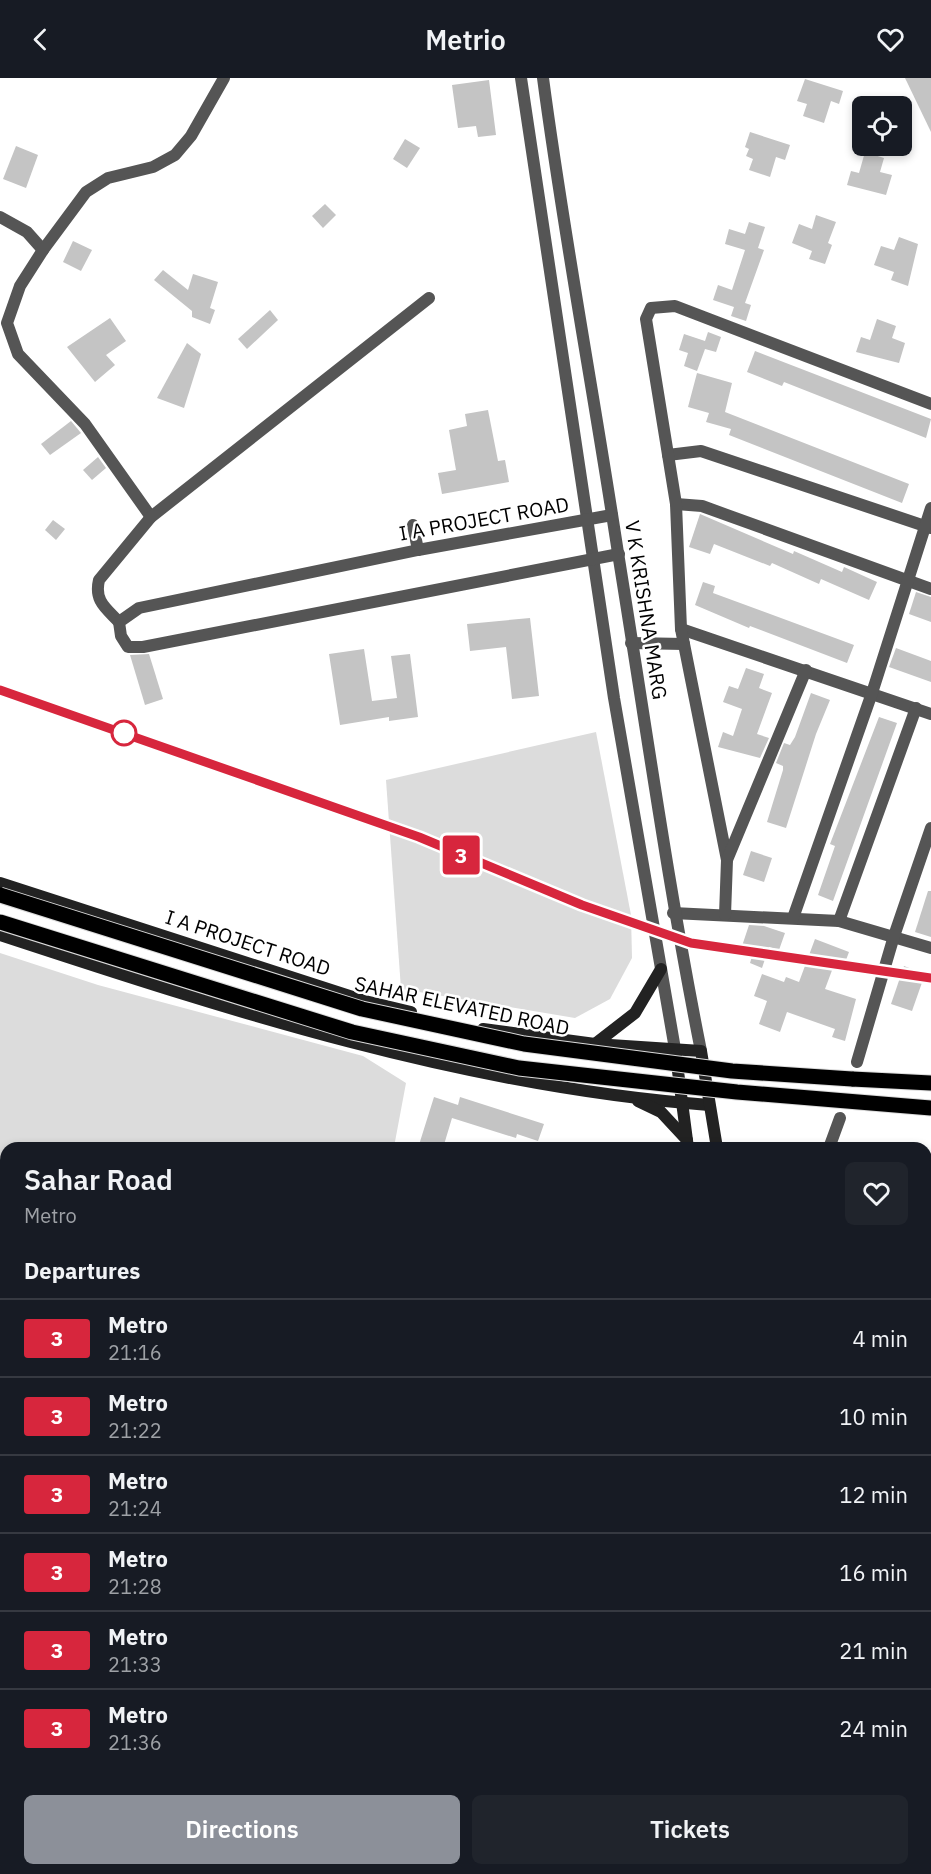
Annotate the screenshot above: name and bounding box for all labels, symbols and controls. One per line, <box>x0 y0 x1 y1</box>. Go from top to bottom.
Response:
text: Metrio <box>425 22 506 57</box>
icon: back <box>24 23 57 56</box>
icon: heart <box>874 23 907 56</box>
map controls <box>852 96 912 156</box>
button: locate <box>852 96 912 156</box>
street label: I A PROJECT ROAD <box>397 490 571 547</box>
street label: V K KRISHNA MARG <box>619 519 674 701</box>
unlabelled marker <box>111 720 137 746</box>
line badge: 3 <box>442 836 480 874</box>
text: 3 <box>455 841 467 869</box>
street label: I A PROJECT ROAD <box>162 903 334 982</box>
street label: SAHAR ELEVATED ROAD <box>352 970 572 1041</box>
text: Sahar Road <box>24 1161 173 1198</box>
button: heart <box>845 1162 908 1225</box>
text: Metro <box>24 1202 77 1229</box>
text: Departures <box>24 1256 140 1285</box>
text: Metro <box>108 1310 168 1339</box>
text: 3 <box>51 1324 63 1352</box>
text: 4 min <box>852 1324 908 1353</box>
text: 21:16 <box>108 1339 162 1366</box>
text: Metro <box>108 1388 168 1417</box>
text: 3 <box>51 1402 63 1430</box>
text: 10 min <box>839 1402 908 1431</box>
text: 21:22 <box>108 1417 162 1444</box>
text: Metro <box>108 1466 168 1495</box>
text: 3 <box>51 1480 63 1508</box>
text: 12 min <box>839 1480 908 1509</box>
text: 21:24 <box>108 1495 162 1522</box>
text: Metro <box>108 1544 168 1573</box>
text: 3 <box>51 1558 63 1586</box>
text: 16 min <box>839 1558 908 1587</box>
text: 21:28 <box>108 1573 162 1600</box>
text: Metro <box>108 1622 168 1651</box>
text: 3 <box>51 1636 63 1664</box>
text: 21 min <box>839 1636 908 1665</box>
text: 21:33 <box>108 1651 162 1678</box>
text: Metro <box>108 1700 168 1729</box>
text: 3 <box>51 1714 63 1742</box>
text: 24 min <box>839 1714 908 1743</box>
text: 21:36 <box>108 1729 162 1756</box>
button: Directions <box>24 1795 460 1864</box>
button: Tickets <box>472 1795 908 1864</box>

